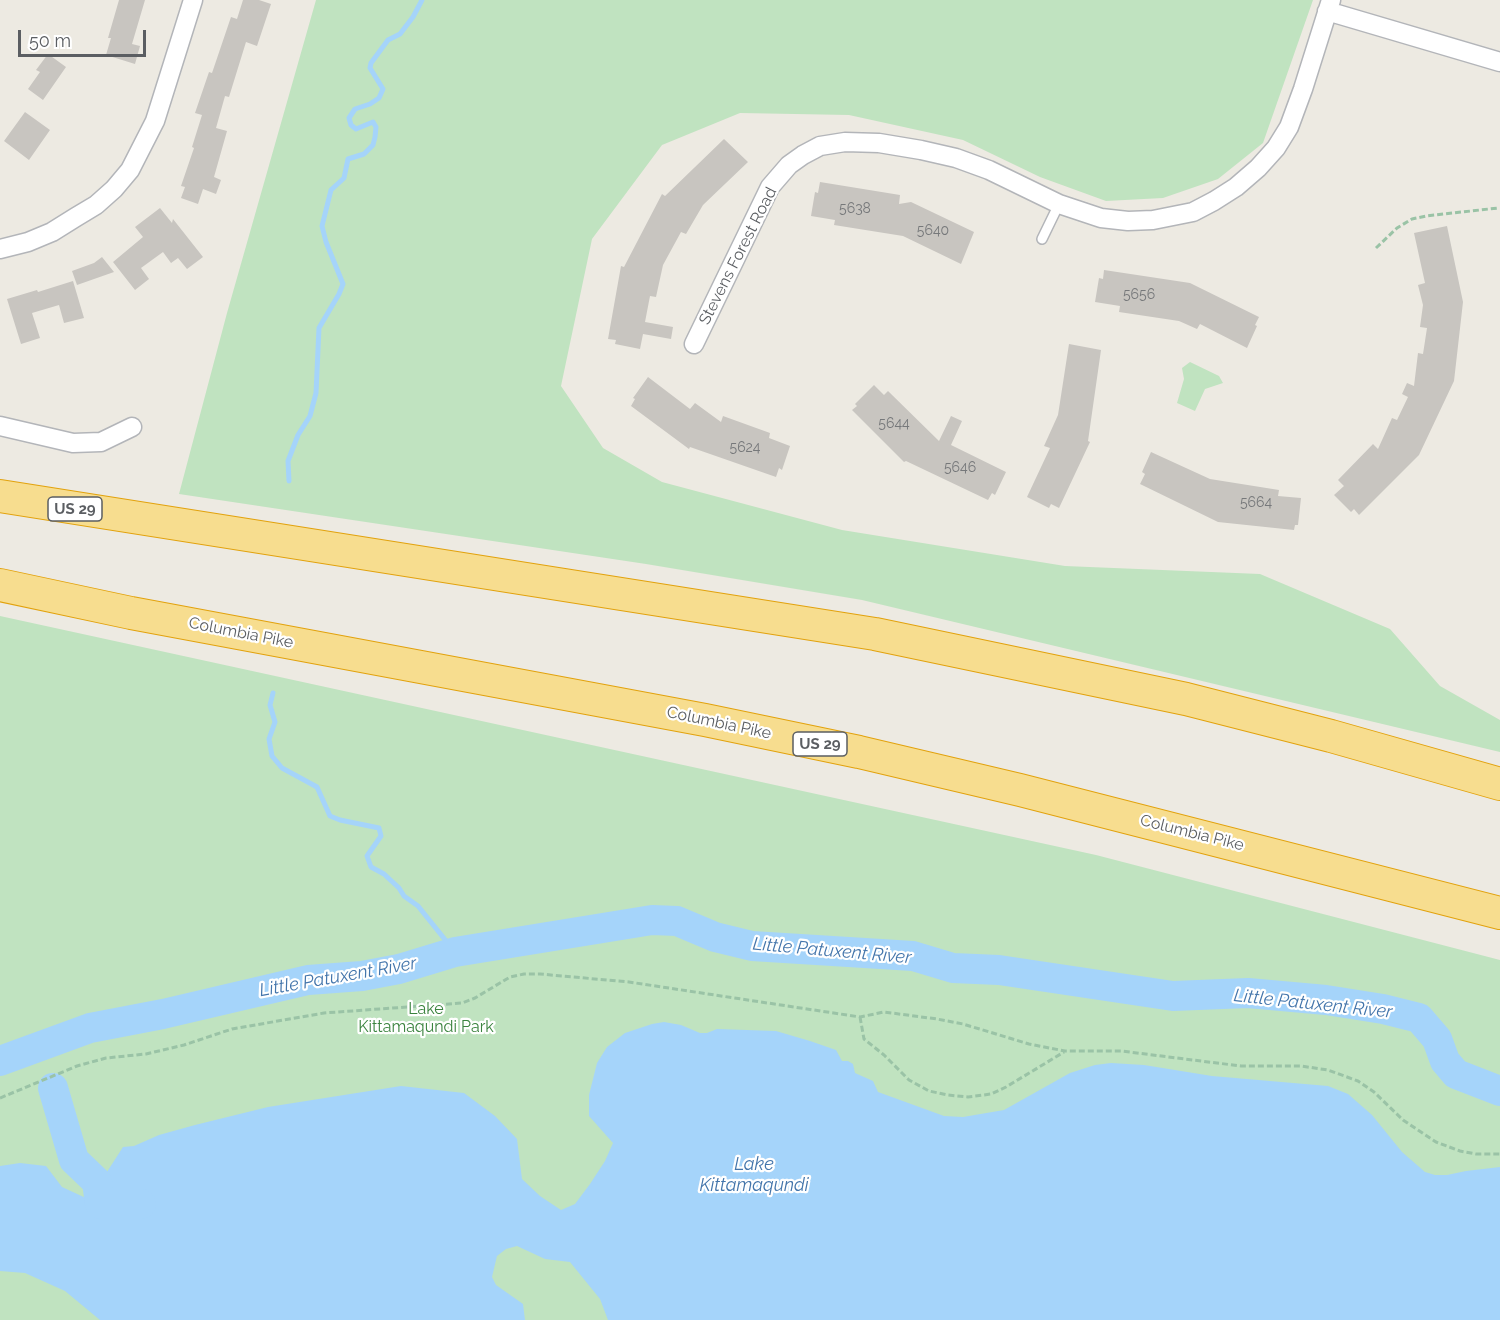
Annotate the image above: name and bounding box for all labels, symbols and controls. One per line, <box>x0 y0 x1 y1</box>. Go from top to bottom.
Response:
scale bar <box>21 18 148 56</box>
text: 50 m <box>29 30 71 51</box>
street label: Stevens Forest Road <box>695 184 781 328</box>
house number: 5638 <box>839 201 871 217</box>
house number: 5640 <box>917 223 949 239</box>
house number: 5656 <box>1123 287 1155 303</box>
house number: 5644 <box>878 416 910 432</box>
house number: 5624 <box>729 440 761 456</box>
house number: 5646 <box>944 460 976 476</box>
house number: 5664 <box>1240 495 1272 511</box>
road number: US 29 <box>48 497 102 521</box>
street label: Columbia Pike <box>187 613 295 653</box>
street label: Columbia Pike <box>665 703 773 743</box>
road number: US 29 <box>793 732 847 756</box>
street label: Columbia Pike <box>1138 811 1246 855</box>
water label: Little Patuxent River <box>752 933 912 969</box>
water label: Little Patuxent River <box>258 953 418 1001</box>
water label: Little Patuxent River <box>1233 985 1393 1023</box>
park label: Lake Kittamaqundi Park <box>358 999 494 1037</box>
water label: Lake Kittamaqundi <box>699 1154 809 1196</box>

